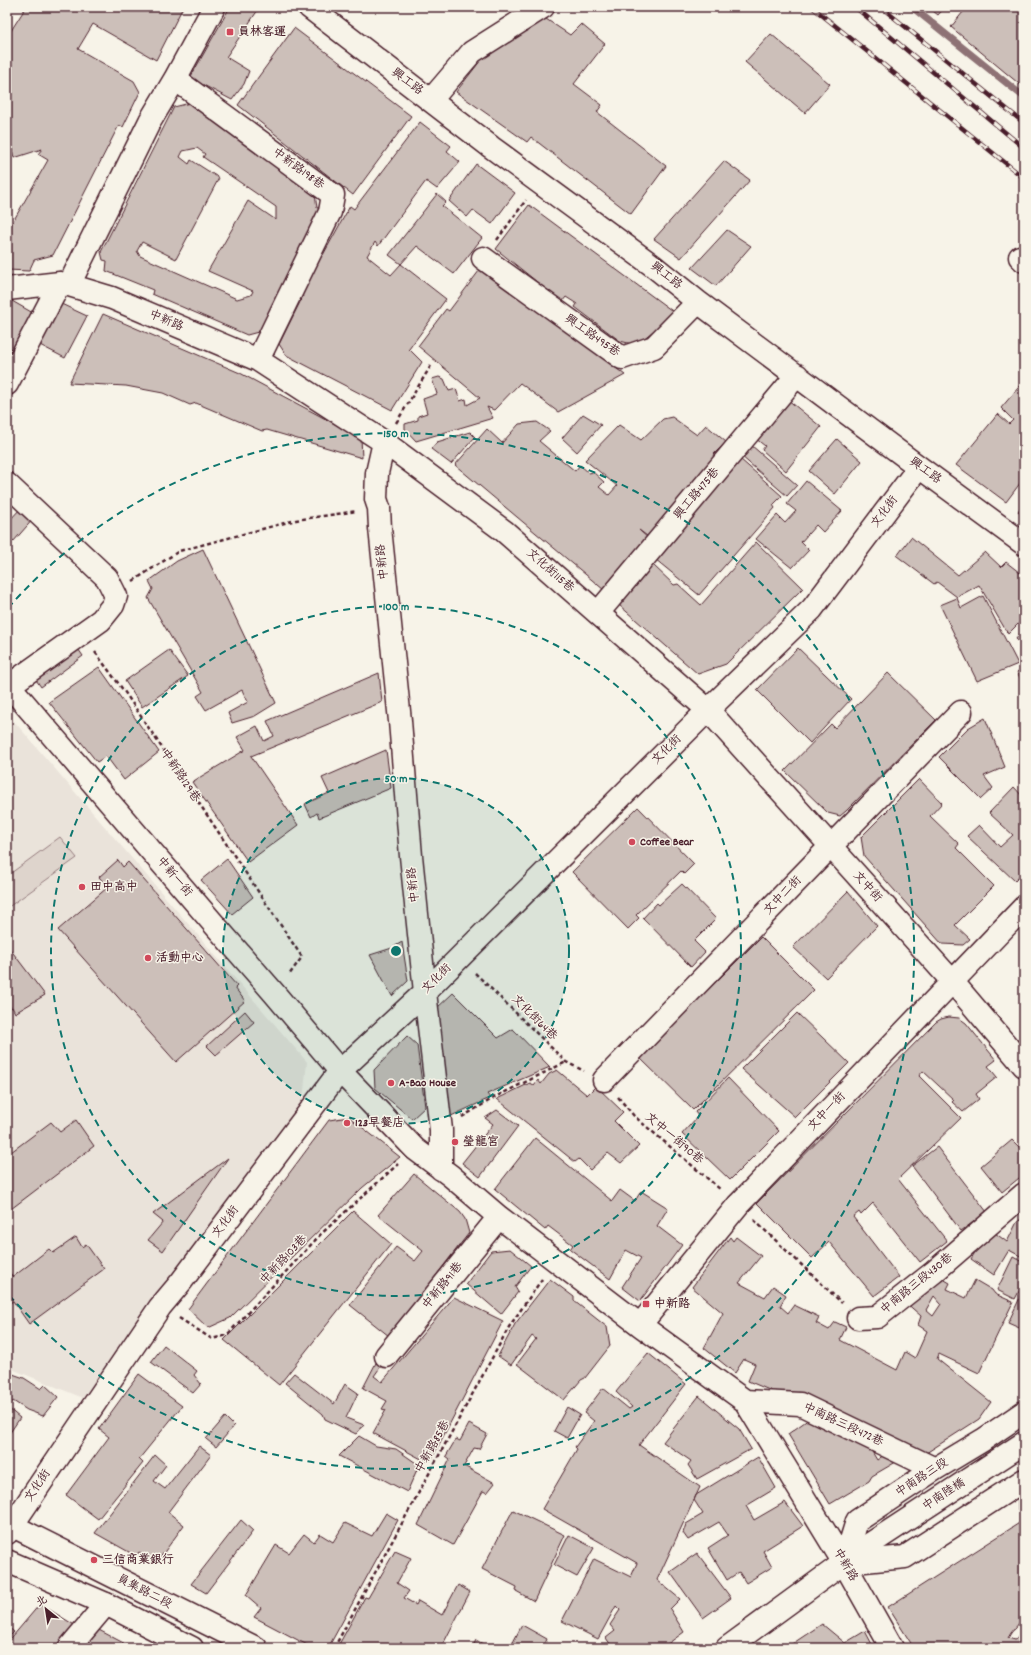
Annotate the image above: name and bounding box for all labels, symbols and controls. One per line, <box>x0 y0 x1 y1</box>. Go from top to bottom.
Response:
place label: 員林客運 <box>238 24 286 41</box>
marker: 員林客運 <box>225 27 235 37</box>
street label: 興工路 <box>388 64 426 100</box>
street label: 中新路198巷 <box>268 144 328 194</box>
street label: 興工路 <box>647 258 685 294</box>
street label: 中新路 <box>146 306 186 336</box>
street label: 興工路495巷 <box>561 311 623 361</box>
text: 150 m <box>383 426 409 443</box>
street label: 興工路 <box>905 454 945 488</box>
street label: 興工路475巷 <box>670 464 724 524</box>
street label: 文化街 <box>867 493 903 531</box>
street label: 中新路 <box>373 543 393 581</box>
street label: 文化街115巷 <box>522 545 578 597</box>
text: 100 m <box>383 599 409 616</box>
street label: 文化街 <box>648 731 686 769</box>
street label: 中新路129巷 <box>156 746 204 806</box>
text: 50 m <box>384 771 408 788</box>
place label: Coffee Bear <box>640 834 694 851</box>
marker: Coffee Bear <box>627 837 637 847</box>
street label: 中新一街 <box>152 853 196 901</box>
street label: 中新路 <box>404 866 424 904</box>
street label: 文中街 <box>849 868 885 906</box>
street label: 文中二街 <box>760 873 806 919</box>
place label: 田中高中 <box>90 879 138 896</box>
marker: 田中高中 <box>77 882 87 892</box>
centre of rings <box>389 944 403 958</box>
place label: 活動中心 <box>156 950 204 967</box>
marker: 活動中心 <box>143 953 153 963</box>
street label: 文化街 <box>418 960 456 998</box>
street label: 文化街64巷 <box>507 991 561 1045</box>
place label: A-Bao House <box>399 1075 457 1092</box>
marker: A-Bao House <box>386 1078 396 1088</box>
street label: 文中一街 <box>804 1089 850 1135</box>
street label: 文中一街90巷 <box>641 1109 707 1169</box>
place label: 123早餐店 <box>355 1115 404 1132</box>
marker: 123早餐店 <box>342 1118 352 1128</box>
place label: 瑩龍宮 <box>463 1134 499 1151</box>
marker: 瑩龍宮 <box>450 1137 460 1147</box>
street label: 文化街 <box>208 1203 244 1241</box>
street label: 中新路103巷 <box>256 1231 312 1289</box>
street label: 中南路三段430巷 <box>877 1249 957 1319</box>
street label: 中新路91巷 <box>419 1259 467 1313</box>
place label: 中新路 <box>654 1296 690 1313</box>
marker: 中新路 <box>641 1299 651 1309</box>
street label: 中南路三段472巷 <box>800 1399 886 1451</box>
street label: 中新路85巷 <box>411 1417 455 1477</box>
street label: 中南路三段 <box>892 1455 952 1501</box>
street label: 文化街 <box>21 1466 55 1506</box>
street label: 中南陸橋 <box>919 1475 969 1515</box>
street label: 中新路 <box>829 1545 861 1585</box>
place label: 三信商業銀行 <box>102 1552 174 1569</box>
marker: 三信商業銀行 <box>89 1555 99 1565</box>
street label: 員集路二段 <box>113 1571 175 1613</box>
north arrow <box>26 1589 66 1629</box>
text: 北 <box>33 1592 51 1612</box>

